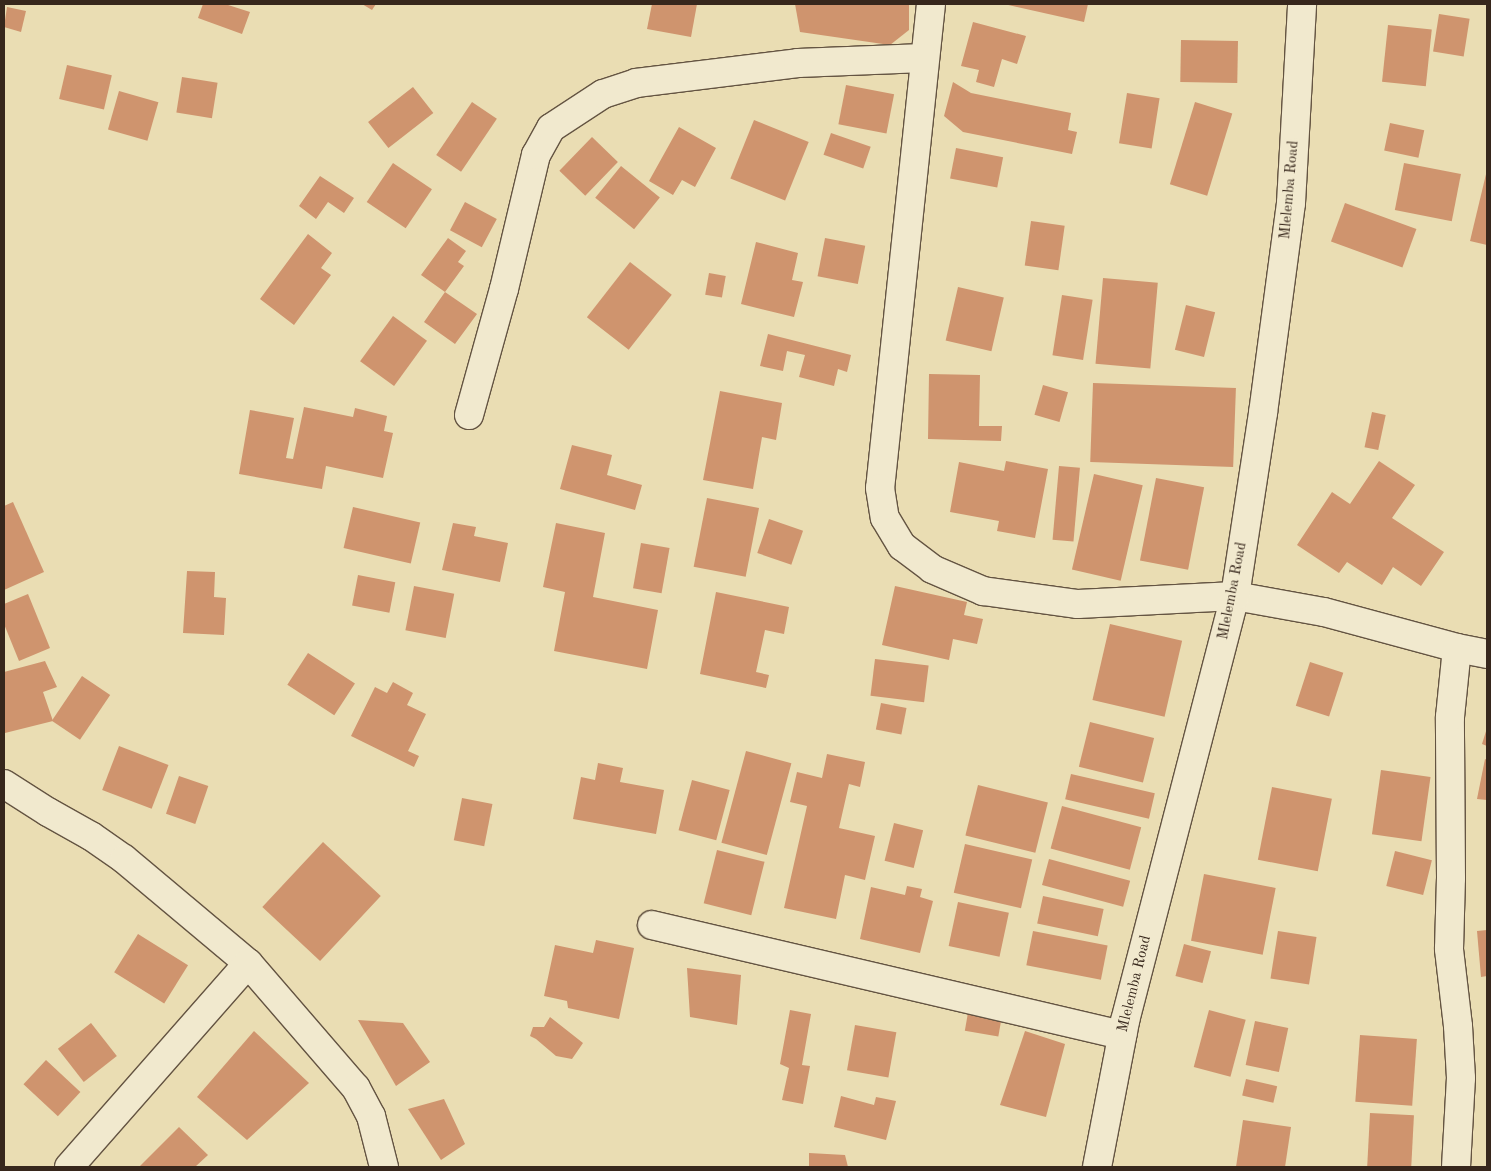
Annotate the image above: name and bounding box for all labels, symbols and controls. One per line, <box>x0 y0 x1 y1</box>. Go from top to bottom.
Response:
street label: Mlelemba Road <box>1277 140 1303 240</box>
street label: Mlelemba Road <box>1215 541 1251 641</box>
street label: Mlelemba Road <box>1114 934 1156 1034</box>

